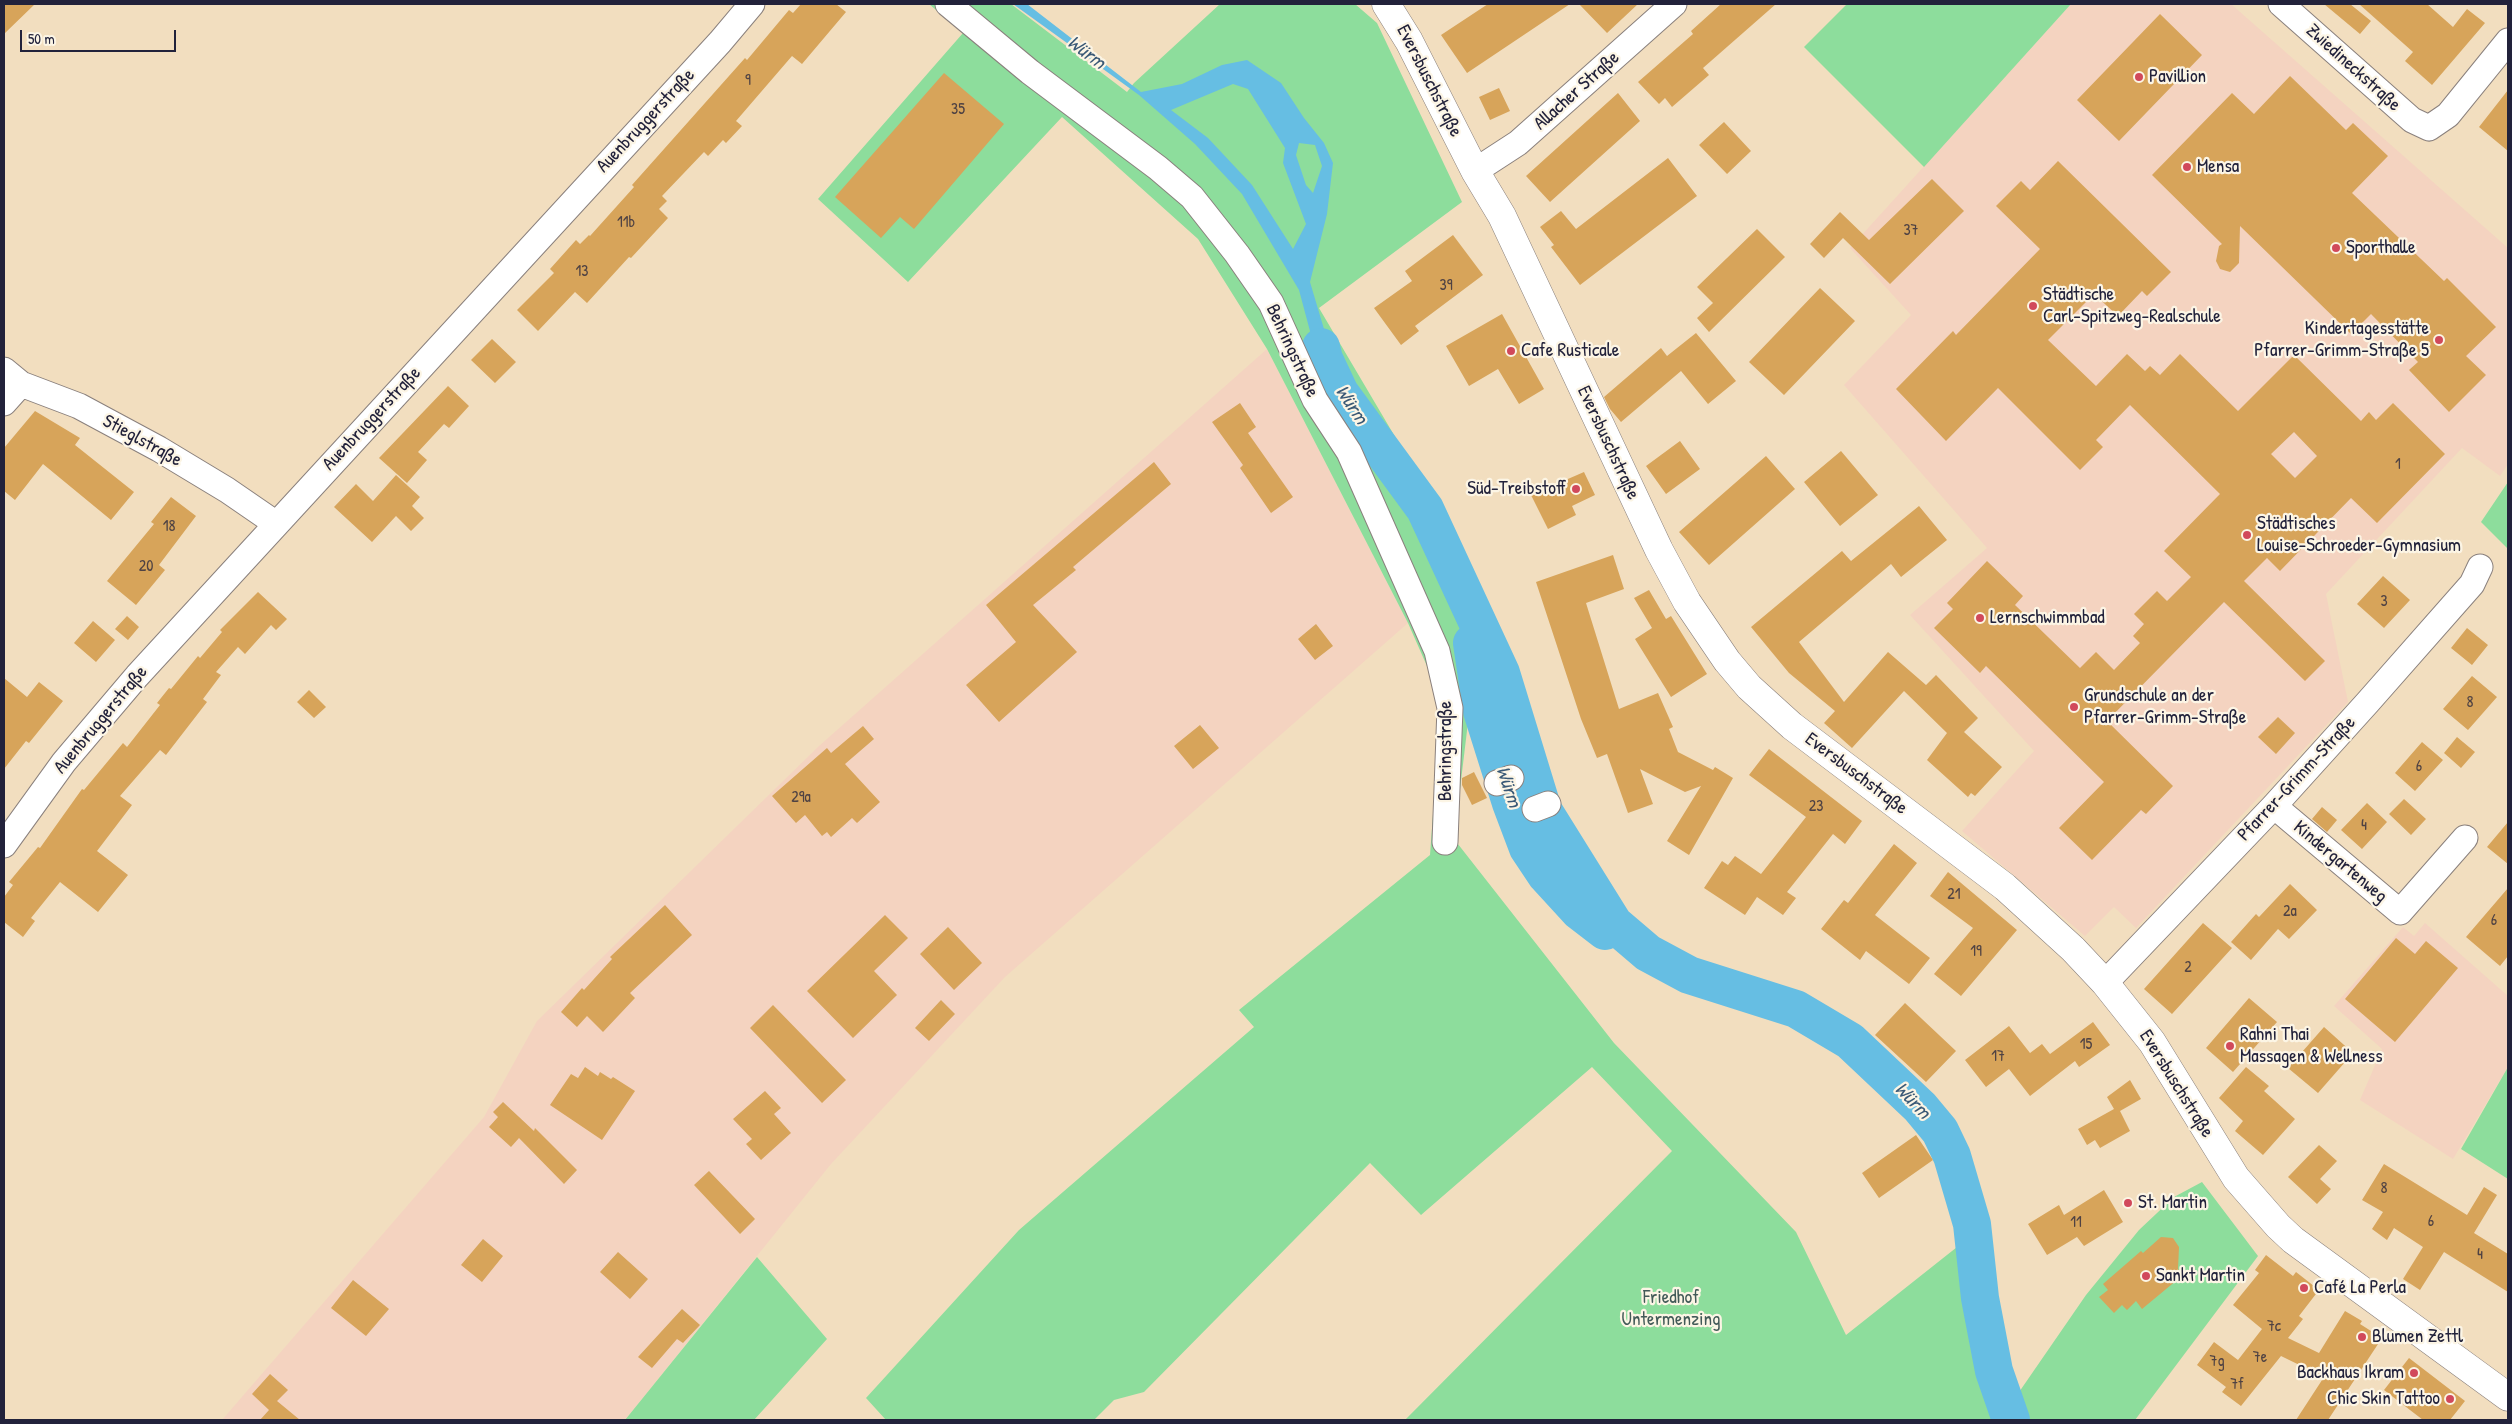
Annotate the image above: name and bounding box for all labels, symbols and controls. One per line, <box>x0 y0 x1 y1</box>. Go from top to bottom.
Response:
scale bar <box>22 20 179 52</box>
street label: Zwiedineckstraße <box>2301 20 2405 116</box>
street label: Eversbuschstraße <box>1391 21 1467 141</box>
text: 50 m <box>28 28 55 49</box>
water label: Würm <box>1062 31 1110 75</box>
street label: Allacher Straße <box>1530 47 1624 135</box>
street label: Auenbruggerstraße <box>592 64 700 178</box>
place label: Pavillion <box>2149 66 2206 88</box>
house number: 9 <box>745 71 751 91</box>
marker: Pavillion <box>2133 71 2145 83</box>
house number: 35 <box>951 100 965 120</box>
place label: Mensa <box>2197 156 2239 178</box>
marker: Mensa <box>2181 161 2193 173</box>
house number: 11b <box>617 213 635 233</box>
house number: 37 <box>1903 221 1919 241</box>
place label: Sporthalle <box>2346 237 2416 259</box>
marker: Sporthalle <box>2330 242 2342 254</box>
house number: 13 <box>576 262 588 282</box>
house number: 39 <box>1439 276 1453 296</box>
place label: Städtische Carl-Spitzweg-Realschule <box>2043 284 2221 328</box>
marker: Städtische Carl-Spitzweg-Realschule <box>2027 300 2039 312</box>
street label: Behringstraße <box>1261 301 1323 401</box>
place label: Kindertagesstätte Pfarrer-Grimm-Straße 5 <box>2254 318 2429 362</box>
marker: Kindertagesstätte Pfarrer-Grimm-Straße 5 <box>2433 334 2445 346</box>
place label: Cafe Rusticale <box>1521 340 1619 362</box>
marker: Cafe Rusticale <box>1505 345 1517 357</box>
street label: Auenbruggerstraße <box>318 362 426 476</box>
water label: Würm <box>1329 381 1373 429</box>
street label: Eversbuschstraße <box>1572 383 1644 503</box>
street label: Stieglstraße <box>99 410 185 472</box>
house number: 1 <box>2395 455 2401 475</box>
place label: Süd-Treibstoff <box>1467 478 1566 500</box>
marker: Süd-Treibstoff <box>1570 483 1582 495</box>
place label: Städtisches Louise-Schroeder-Gymnasium <box>2257 513 2461 557</box>
house number: 18 <box>163 517 175 537</box>
marker: Städtisches Louise-Schroeder-Gymnasium <box>2241 529 2253 541</box>
house number: 20 <box>139 557 153 577</box>
house number: 3 <box>2380 592 2388 612</box>
place label: Lernschwimmbad <box>1990 607 2105 629</box>
marker: Lernschwimmbad <box>1974 612 1986 624</box>
street label: Auenbruggerstraße <box>49 661 153 779</box>
place label: Grundschule an der Pfarrer-Grimm-Straße <box>2084 685 2246 729</box>
house number: 8 <box>2467 693 2473 713</box>
street label: Behringstraße <box>1435 701 1457 801</box>
marker: Grundschule an der Pfarrer-Grimm-Straße <box>2068 701 2080 713</box>
street label: Pfarrer-Grimm-Straße <box>2233 712 2361 846</box>
street label: Eversbuschstraße <box>1800 728 1912 820</box>
house number: 6 <box>2416 757 2422 777</box>
water label: Würm <box>1490 763 1526 811</box>
house number: 29a <box>791 788 811 808</box>
house number: 23 <box>1809 797 1823 817</box>
street label: Kindergartenweg <box>2288 816 2392 908</box>
house number: 4 <box>2361 816 2367 836</box>
house number: 21 <box>1947 885 1961 905</box>
house number: 2a <box>2283 902 2297 922</box>
house number: 6 <box>2491 911 2497 931</box>
house number: 19 <box>1970 942 1982 962</box>
house number: 2 <box>2184 958 2192 978</box>
place label: Rahni Thai Massagen & Wellness <box>2240 1024 2382 1068</box>
street label: Eversbuschstraße <box>2134 1026 2218 1142</box>
house number: 15 <box>2080 1035 2092 1055</box>
marker: Rahni Thai Massagen & Wellness <box>2224 1040 2236 1052</box>
house number: 17 <box>1991 1047 2005 1067</box>
water label: Würm <box>1889 1078 1935 1124</box>
house number: 8 <box>2381 1179 2387 1199</box>
place label: St. Martin <box>2138 1192 2207 1214</box>
marker: St. Martin <box>2122 1197 2134 1209</box>
house number: 6 <box>2428 1212 2434 1232</box>
house number: 11 <box>2070 1213 2082 1233</box>
house number: 4 <box>2477 1245 2483 1265</box>
place label: Sankt Martin <box>2156 1265 2245 1287</box>
marker: Sankt Martin <box>2140 1270 2152 1282</box>
place label: Café La Perla <box>2314 1277 2406 1299</box>
marker: Café La Perla <box>2298 1282 2310 1294</box>
park label: Friedhof Untermenzing <box>1622 1287 1720 1331</box>
house number: 7c <box>2267 1317 2281 1337</box>
place label: Blumen Zettl <box>2372 1326 2463 1348</box>
marker: Blumen Zettl <box>2356 1331 2368 1343</box>
house number: 7e <box>2253 1348 2267 1368</box>
house number: 7g <box>2209 1352 2225 1372</box>
place label: Backhaus Ikram <box>2297 1362 2404 1384</box>
marker: Backhaus Ikram <box>2408 1367 2420 1379</box>
house number: 7f <box>2230 1375 2244 1395</box>
place label: Chic Skin Tattoo <box>2327 1388 2440 1410</box>
marker: Chic Skin Tattoo <box>2444 1393 2456 1405</box>

